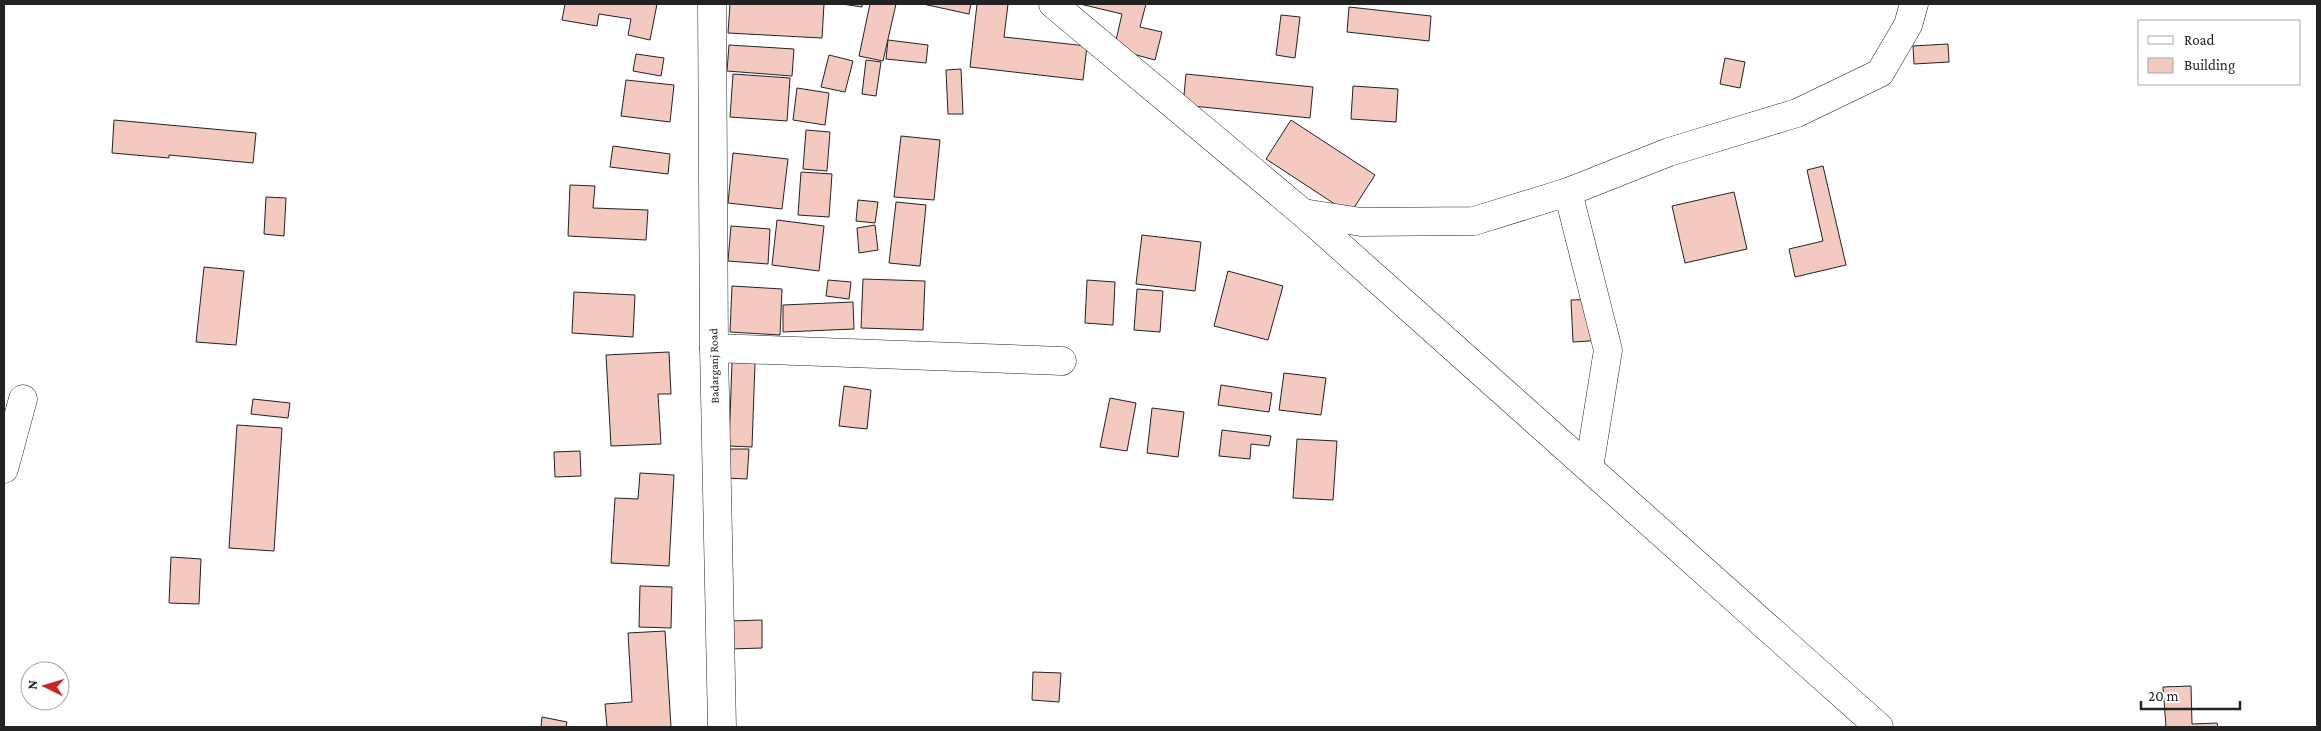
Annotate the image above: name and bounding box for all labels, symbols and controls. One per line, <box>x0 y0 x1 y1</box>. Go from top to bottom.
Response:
legend <box>2138 20 2301 85</box>
text: Road <box>2184 32 2215 48</box>
text: Building <box>2184 57 2235 74</box>
street label: Badarganj Road <box>706 328 722 404</box>
north arrow <box>20 661 70 711</box>
scale bar <box>2141 678 2240 710</box>
text: N <box>24 679 40 690</box>
text: 20 m <box>2148 688 2179 704</box>

